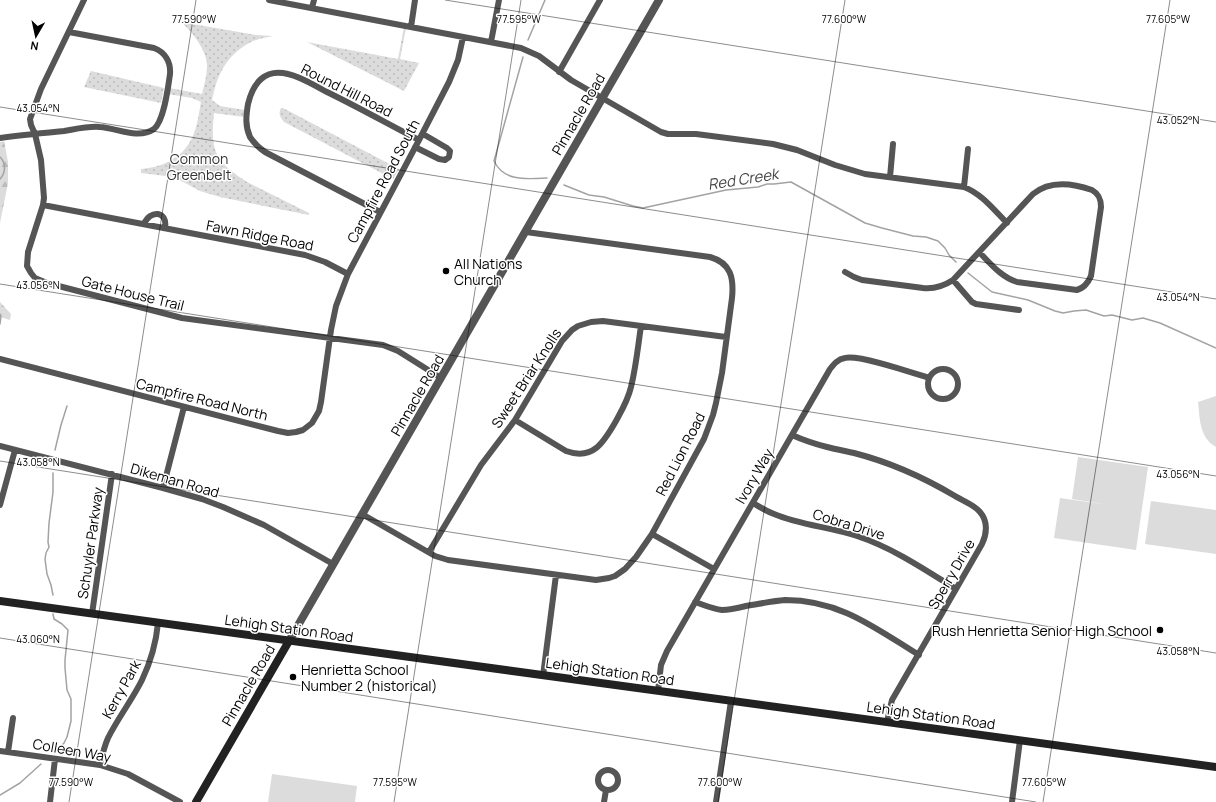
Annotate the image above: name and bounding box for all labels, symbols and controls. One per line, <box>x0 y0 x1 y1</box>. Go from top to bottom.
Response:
text: 77.590°W <box>172 12 217 26</box>
text: 77.595°W <box>497 12 542 26</box>
text: 77.600°W <box>822 12 867 26</box>
text: 77.605°W <box>1146 12 1191 26</box>
north arrow <box>16 16 56 56</box>
text: N <box>29 38 39 54</box>
street label: Round Hill Road <box>298 59 396 121</box>
street label: Pinnacle Road <box>547 70 609 158</box>
text: 43.054°N <box>16 101 60 115</box>
text: 43.052°N <box>1157 113 1199 127</box>
street label: Campfire Road South <box>342 116 424 246</box>
park label: Common Greenbelt <box>167 149 232 184</box>
water label: Red Creek <box>706 163 782 195</box>
street label: Fawn Ridge Road <box>205 215 315 255</box>
place label: All Nations Church <box>454 254 522 289</box>
marker: All Nations Church <box>441 266 451 276</box>
street label: Gate House Trail <box>80 271 186 315</box>
text: 43.056°N <box>16 278 60 292</box>
text: 43.054°N <box>1156 290 1200 304</box>
street label: Sweet Briar Knolls <box>487 325 565 431</box>
street label: Pinnacle Road <box>386 351 448 439</box>
street label: Campfire Road North <box>134 373 270 425</box>
street label: Red Lion Road <box>651 409 709 499</box>
street label: Ivory Way <box>731 444 778 507</box>
text: 43.058°N <box>17 455 60 469</box>
street label: Dikeman Road <box>128 458 222 502</box>
text: 43.056°N <box>1156 467 1200 481</box>
street label: Schuyler Parkway <box>73 485 107 600</box>
street label: Cobra Drive <box>811 504 887 544</box>
street label: Sperry Drive <box>923 535 979 613</box>
street label: Lehigh Station Road <box>223 610 355 646</box>
place label: Rush Henrietta Senior High School <box>932 621 1152 640</box>
marker: Rush Henrietta Senior High School <box>1155 625 1165 635</box>
text: 43.060°N <box>16 632 60 646</box>
street label: Pinnacle Road <box>217 641 279 729</box>
text: 43.058°N <box>1157 644 1200 658</box>
street label: Lehigh Station Road <box>544 653 676 689</box>
street label: Kerry Park <box>97 655 145 722</box>
place label: Henrietta School Number 2 (historical) <box>301 660 437 695</box>
marker: Henrietta School Number 2 (historical) <box>288 672 298 682</box>
street label: Lehigh Station Road <box>865 697 997 733</box>
street label: Colleen Way <box>31 734 113 766</box>
text: 77.590°W <box>49 775 94 789</box>
text: 77.595°W <box>373 775 418 789</box>
text: 77.600°W <box>698 775 743 789</box>
text: 77.605°W <box>1022 775 1067 789</box>

